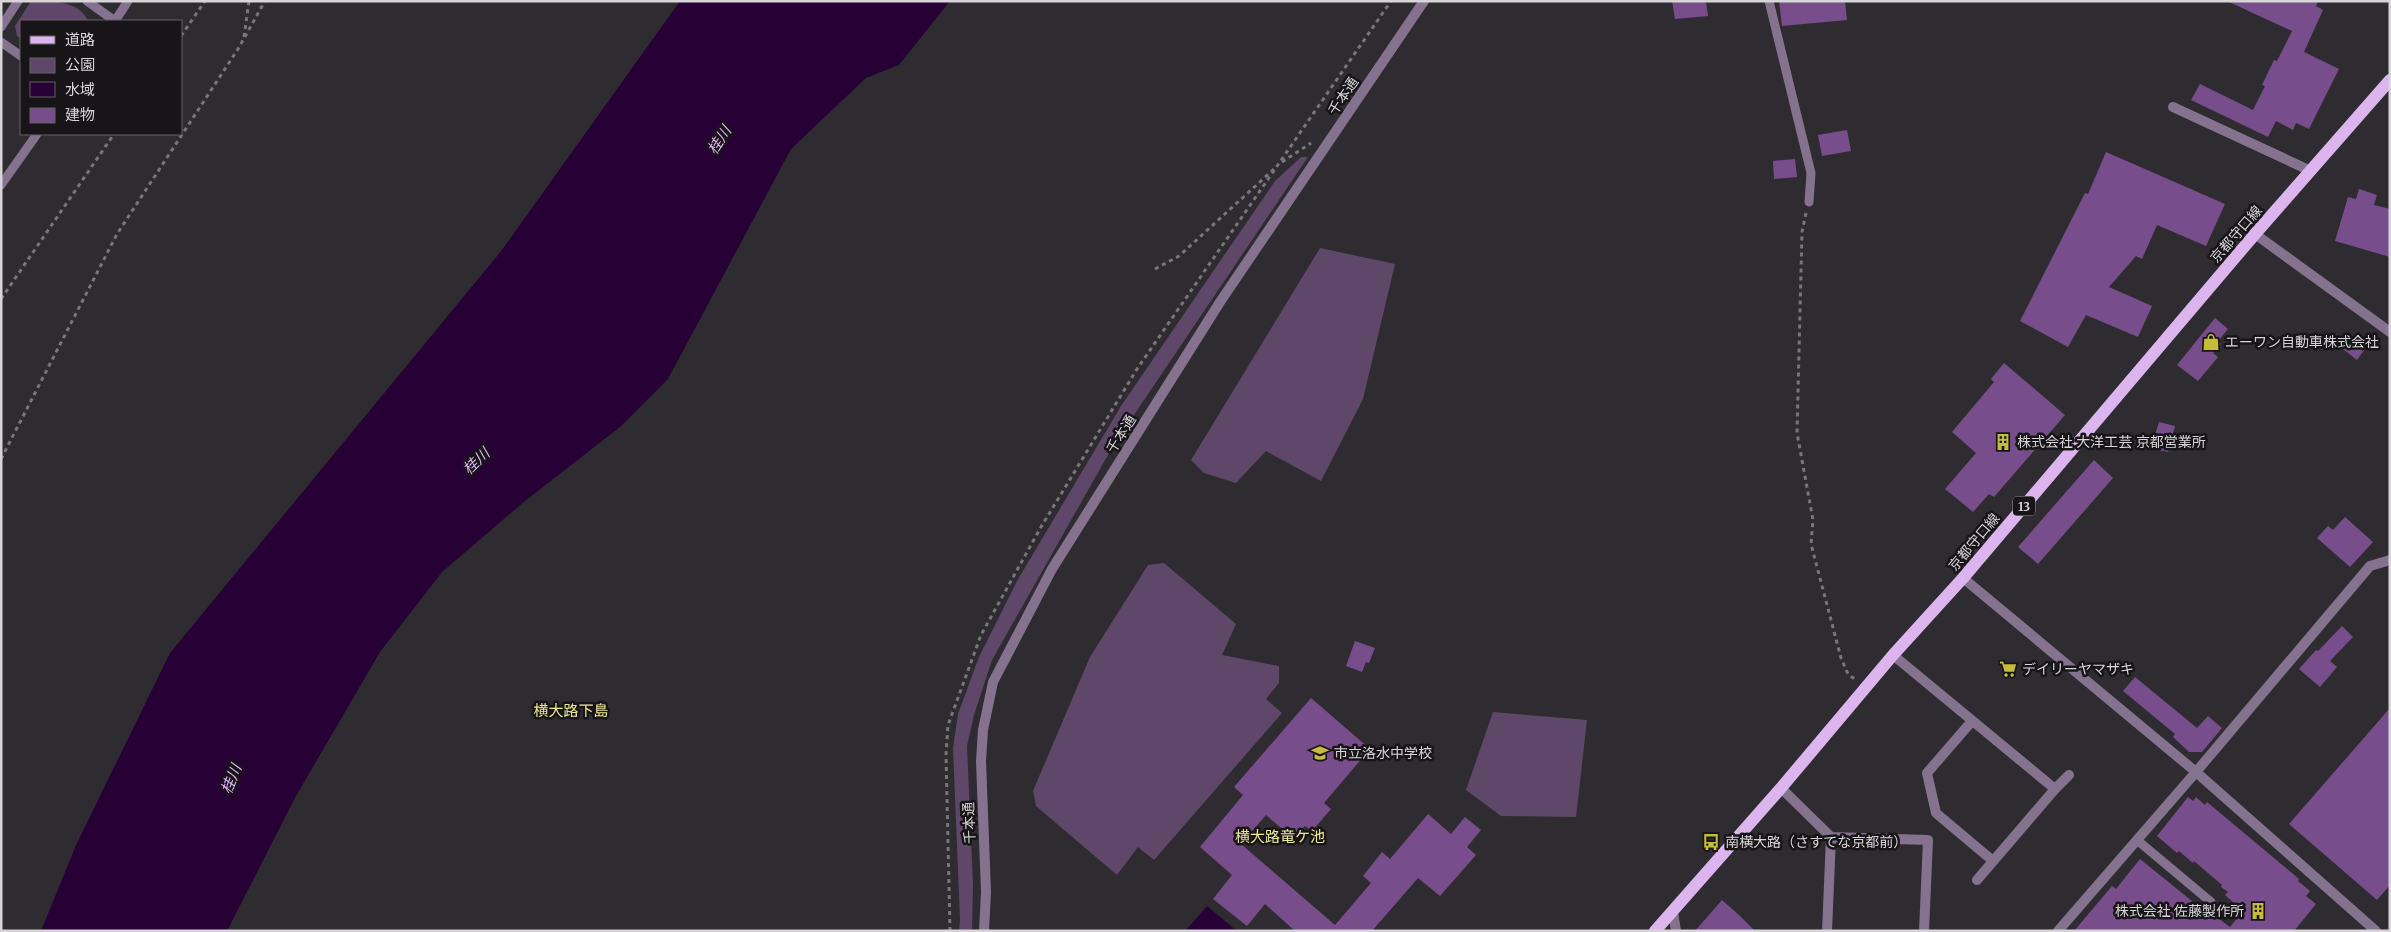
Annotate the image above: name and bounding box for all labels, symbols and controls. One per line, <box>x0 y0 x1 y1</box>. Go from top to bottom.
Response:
legend <box>20 20 182 135</box>
text: 道路 <box>65 30 95 49</box>
text: 公園 <box>65 55 95 74</box>
street label: 千本通 <box>1324 74 1362 118</box>
text: 水域 <box>65 80 95 99</box>
text: 建物 <box>65 105 95 124</box>
water label: 桂川 <box>703 121 736 158</box>
street label: 京都守口線 <box>2206 202 2266 266</box>
shop icon: エーワン自動車株式会社 <box>2201 332 2221 352</box>
place label: エーワン自動車株式会社 <box>2225 333 2379 351</box>
street label: 千本通 <box>1102 411 1140 457</box>
building icon: 株式会社 大洋工芸 京都営業所 <box>1993 432 2013 452</box>
place label: 株式会社 大洋工芸 京都営業所 <box>2017 433 2206 451</box>
water label: 桂川 <box>459 442 495 478</box>
road number: 13 <box>2013 496 2035 516</box>
street label: 京都守口線 <box>1945 509 2003 575</box>
supermarket icon: デイリーヤマザキ <box>1998 659 2018 679</box>
place label: デイリーヤマザキ <box>2022 660 2134 678</box>
district label: 横大路下島 <box>533 701 609 720</box>
school or university icon: 市立洛水中学校 <box>1310 743 1330 763</box>
place label: 市立洛水中学校 <box>1334 744 1432 762</box>
water label: 桂川 <box>217 760 246 796</box>
street label: 千本通 <box>959 802 979 844</box>
district label: 横大路竜ケ池 <box>1235 827 1325 846</box>
bus stop icon: 南横大路（さすてな京都前） <box>1701 832 1721 852</box>
place label: 南横大路（さすてな京都前） <box>1725 833 1907 851</box>
building icon: 株式会社 佐藤製作所 <box>2248 901 2268 921</box>
place label: 株式会社 佐藤製作所 <box>2115 902 2244 920</box>

